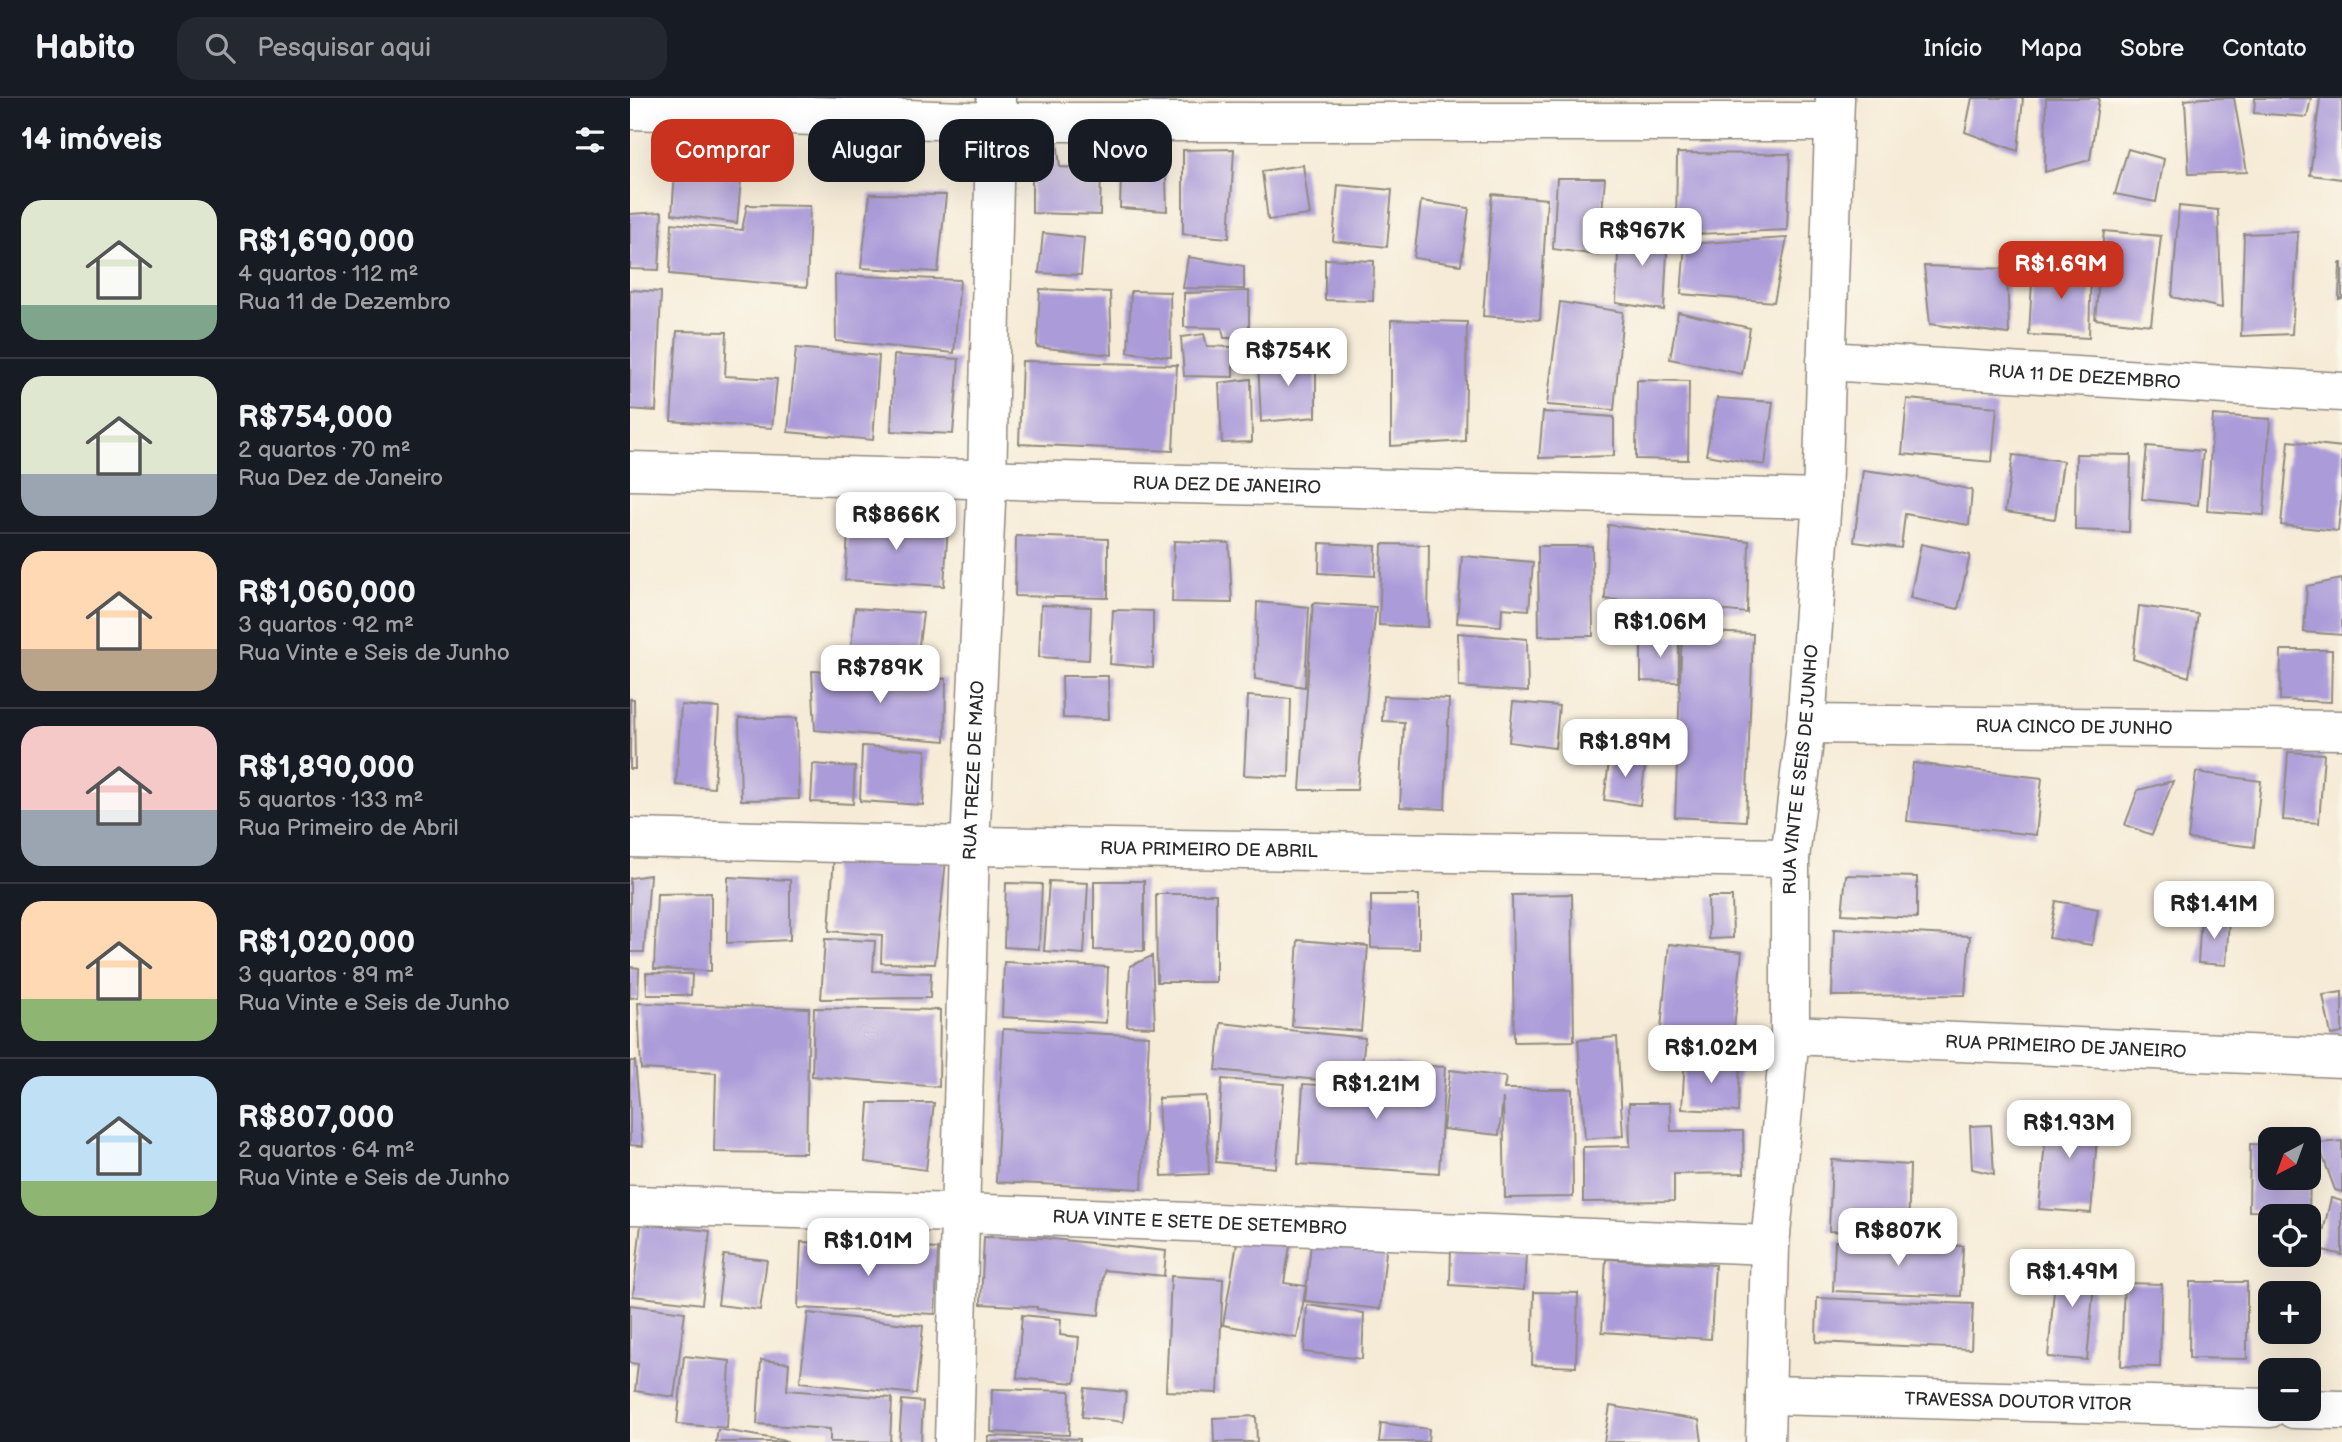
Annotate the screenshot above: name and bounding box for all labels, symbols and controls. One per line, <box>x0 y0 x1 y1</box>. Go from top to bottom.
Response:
search box <box>177 17 667 80</box>
text: Habito <box>35 28 135 68</box>
icon: search <box>201 29 239 67</box>
text: Pesquisar aqui <box>257 33 431 64</box>
text: Início <box>1924 34 1982 63</box>
text: Mapa <box>2020 34 2082 63</box>
text: Sobre <box>2120 34 2184 63</box>
text: Contato <box>2222 34 2307 63</box>
chip: Comprar <box>651 119 794 182</box>
chip: Alugar <box>808 119 925 182</box>
chip: Filtros <box>939 119 1054 182</box>
chip: Novo <box>1068 119 1172 182</box>
icon: filters <box>571 121 609 159</box>
text: 14 imóveis <box>21 122 162 158</box>
pin: R$967K <box>1585 208 1699 268</box>
text: R$967K <box>1599 217 1685 245</box>
text: R$1,690,000 <box>238 224 415 260</box>
icon: home <box>77 228 161 312</box>
pin: R$1.69M <box>1996 242 2126 301</box>
text: R$1.69M <box>2015 250 2107 278</box>
text: 4 quartos · 112 m² <box>238 260 418 288</box>
text: Rua 11 de Dezembro <box>238 288 451 316</box>
pin: R$754K <box>1231 328 1345 388</box>
text: R$754K <box>1245 337 1331 365</box>
street label: RUA 11 DE DEZEMBRO <box>1988 361 2181 393</box>
text: R$754,000 <box>238 400 393 436</box>
icon: home <box>77 404 161 488</box>
text: 2 quartos · 70 m² <box>238 436 411 464</box>
text: Rua Dez de Janeiro <box>238 464 443 492</box>
street label: RUA DEZ DE JANEIRO <box>1132 473 1321 498</box>
pin: R$866K <box>839 492 953 552</box>
text: R$866K <box>852 501 940 529</box>
text: R$1,060,000 <box>238 575 416 611</box>
icon: home <box>77 579 161 663</box>
pin: R$1.06M <box>1595 600 1725 659</box>
text: R$1.06M <box>1613 608 1707 636</box>
text: 3 quartos · 92 m² <box>238 611 414 639</box>
text: Rua Vinte e Seis de Junho <box>238 639 510 667</box>
street label: RUA VINTE E SEIS DE JUNHO <box>1780 644 1823 895</box>
pin: R$789K <box>823 646 937 705</box>
text: R$789K <box>837 654 923 682</box>
street label: RUA TREZE DE MAIO <box>960 680 989 860</box>
street label: RUA CINCO DE JUNHO <box>1975 716 2173 739</box>
pin: R$1.89M <box>1560 720 1690 779</box>
text: R$1.89M <box>1579 728 1671 756</box>
text: R$1,890,000 <box>238 750 415 786</box>
icon: home <box>77 754 161 838</box>
text: 5 quartos · 133 m² <box>238 786 423 814</box>
text: Rua Primeiro de Abril <box>238 814 459 842</box>
street label: RUA PRIMEIRO DE ABRIL <box>1100 838 1318 862</box>
pin: R$1.41M <box>2149 882 2279 941</box>
text: R$1.41M <box>2170 890 2258 918</box>
text: R$1,020,000 <box>238 925 415 961</box>
icon: home <box>77 929 161 1013</box>
text: 3 quartos · 89 m² <box>238 961 414 989</box>
text: Rua Vinte e Seis de Junho <box>238 989 510 1017</box>
pin: R$1.02M <box>1646 1026 1776 1085</box>
street label: RUA PRIMEIRO DE JANEIRO <box>1945 1031 2187 1063</box>
text: R$1.02M <box>1664 1034 1758 1062</box>
pin: R$1.21M <box>1311 1062 1441 1121</box>
text: R$1.21M <box>1332 1070 1420 1098</box>
text: R$807,000 <box>238 1100 394 1136</box>
pin: R$1.93M <box>2004 1100 2134 1160</box>
icon: home <box>77 1104 161 1188</box>
text: R$1.93M <box>2023 1109 2115 1137</box>
north arrow <box>2258 1127 2320 1190</box>
map controls <box>2258 1127 2321 1421</box>
text: 2 quartos · 64 m² <box>238 1136 415 1164</box>
text: Rua Vinte e Seis de Junho <box>238 1164 510 1192</box>
button: locate <box>2258 1204 2321 1267</box>
street label: RUA VINTE E SETE DE SETEMBRO <box>1052 1207 1347 1239</box>
pin: R$807K <box>1841 1208 1955 1268</box>
text: R$807K <box>1854 1217 1942 1245</box>
pin: R$1.01M <box>803 1218 933 1278</box>
text: R$1.01M <box>823 1227 913 1255</box>
pin: R$1.49M <box>2007 1250 2137 1309</box>
text: R$1.49M <box>2026 1258 2118 1286</box>
button: + <box>2258 1281 2321 1344</box>
button: − <box>2258 1358 2321 1421</box>
street label: TRAVESSA DOUTOR VITOR <box>1904 1389 2132 1415</box>

